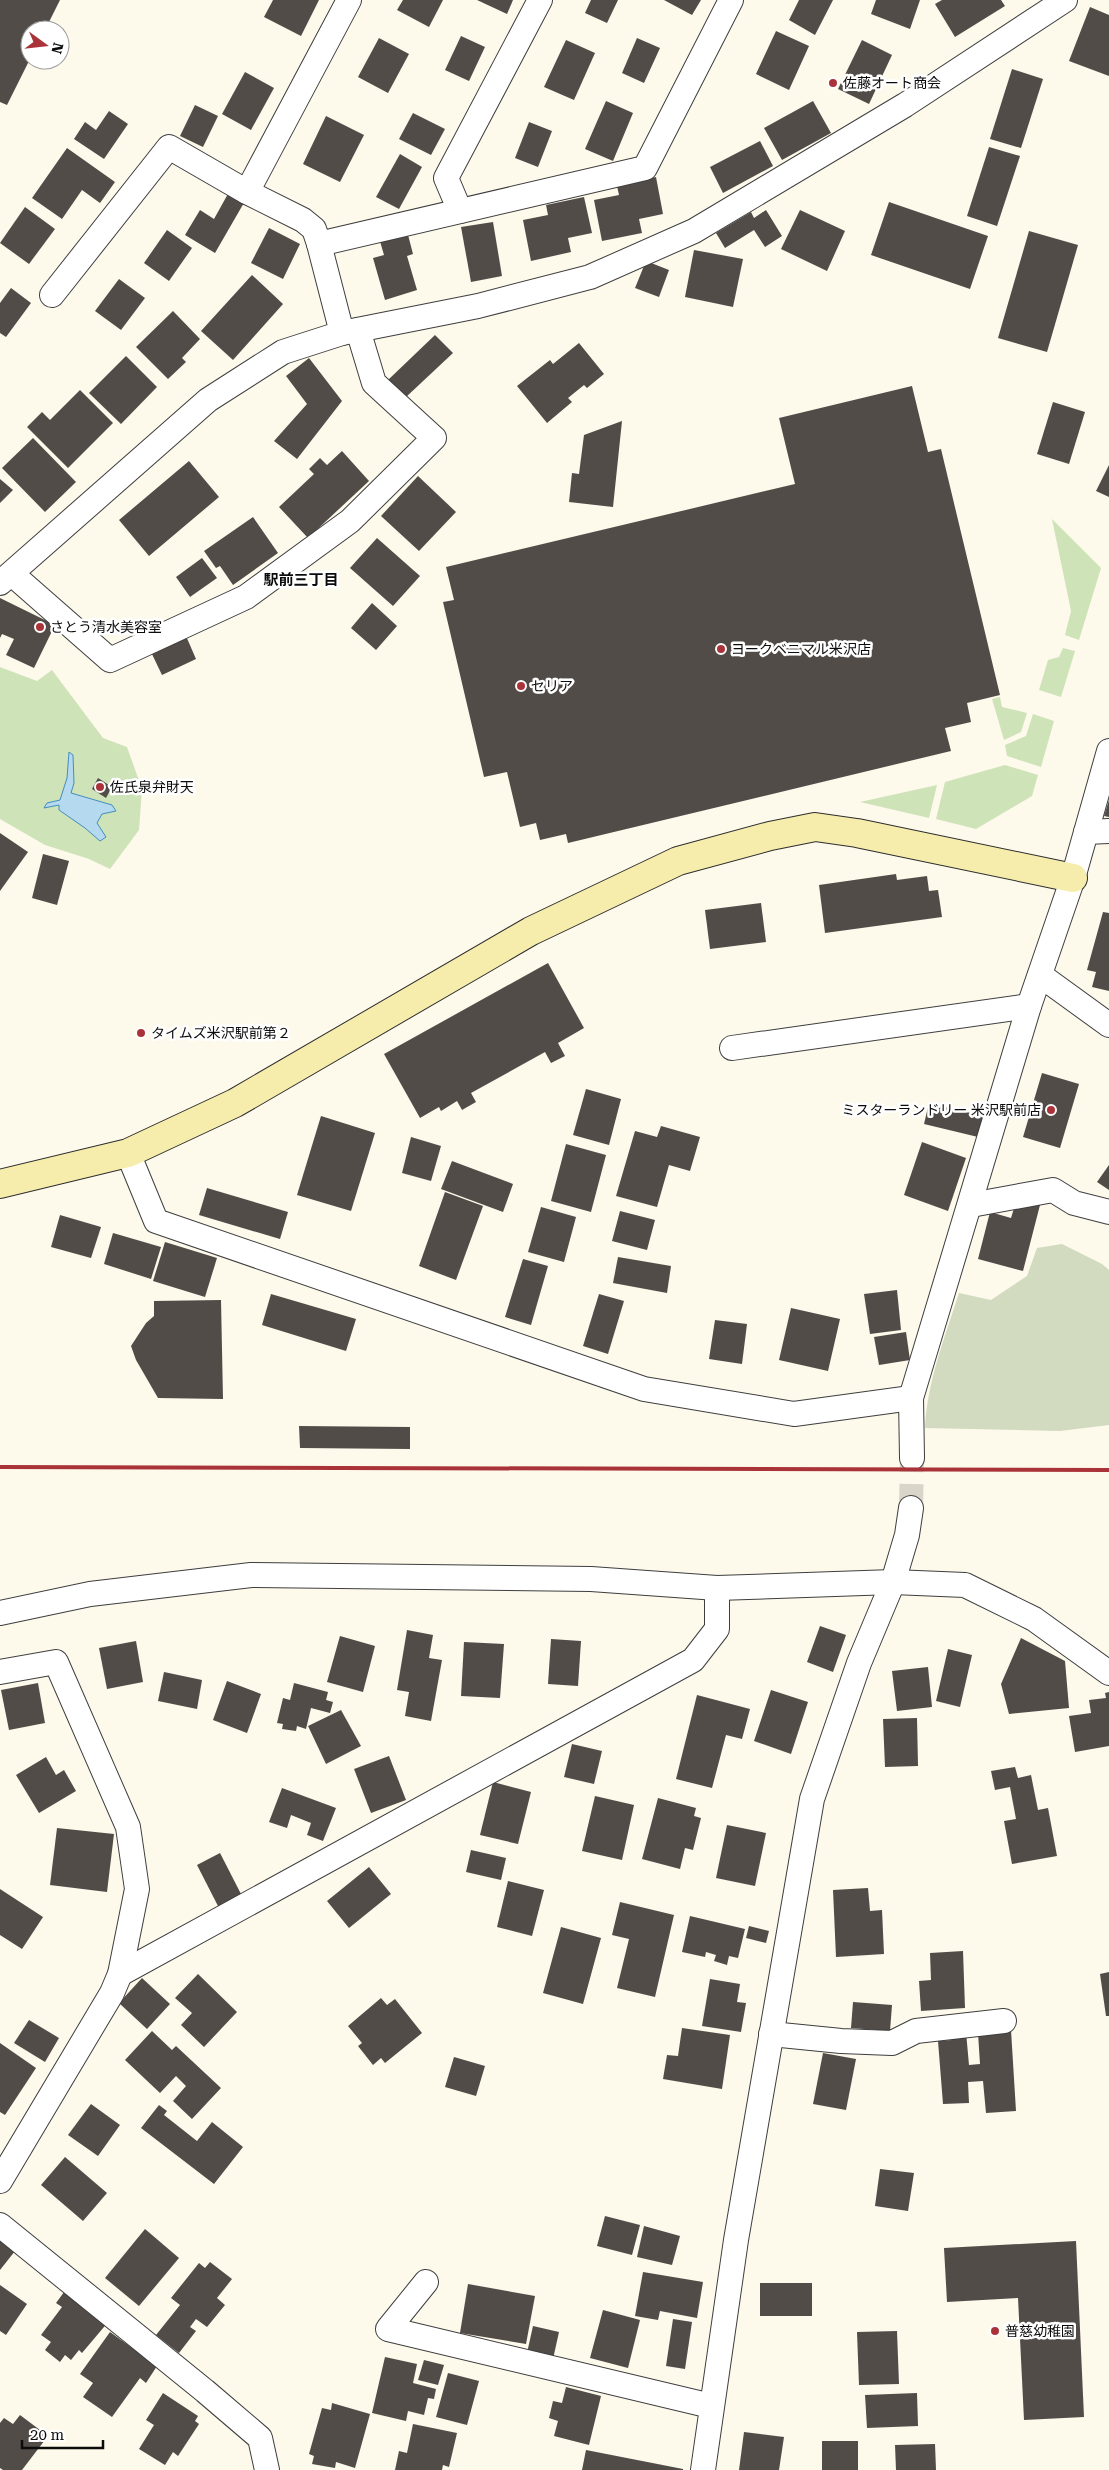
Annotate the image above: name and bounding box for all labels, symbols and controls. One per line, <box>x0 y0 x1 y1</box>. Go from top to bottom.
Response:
north arrow <box>20 20 70 70</box>
text: N <box>48 41 67 56</box>
place label: 佐藤オート商会 <box>843 75 941 91</box>
marker: 佐藤オート商会 <box>827 77 839 89</box>
district label: 駅前三丁目 <box>263 571 339 589</box>
place label: さとう清水美容室 <box>50 619 162 635</box>
marker: さとう清水美容室 <box>34 621 46 633</box>
place label: ヨークベニマル米沢店 <box>731 641 871 657</box>
marker: ヨークベニマル米沢店 <box>715 643 727 655</box>
place label: セリア <box>531 678 573 694</box>
marker: セリア <box>515 680 527 692</box>
place label: 佐氏泉弁財天 <box>110 779 194 795</box>
marker: 佐氏泉弁財天 <box>94 781 106 793</box>
place label: タイムズ米沢駅前第２ <box>151 1025 291 1041</box>
marker: タイムズ米沢駅前第２ <box>135 1027 147 1039</box>
place label: ミスターランドリー 米沢駅前店 <box>841 1102 1041 1118</box>
marker: ミスターランドリー 米沢駅前店 <box>1045 1104 1057 1116</box>
place label: 普慈幼稚園 <box>1005 2323 1075 2339</box>
marker: 普慈幼稚園 <box>989 2325 1001 2337</box>
scale bar <box>22 2418 104 2450</box>
text: 20 m <box>30 2426 65 2444</box>

